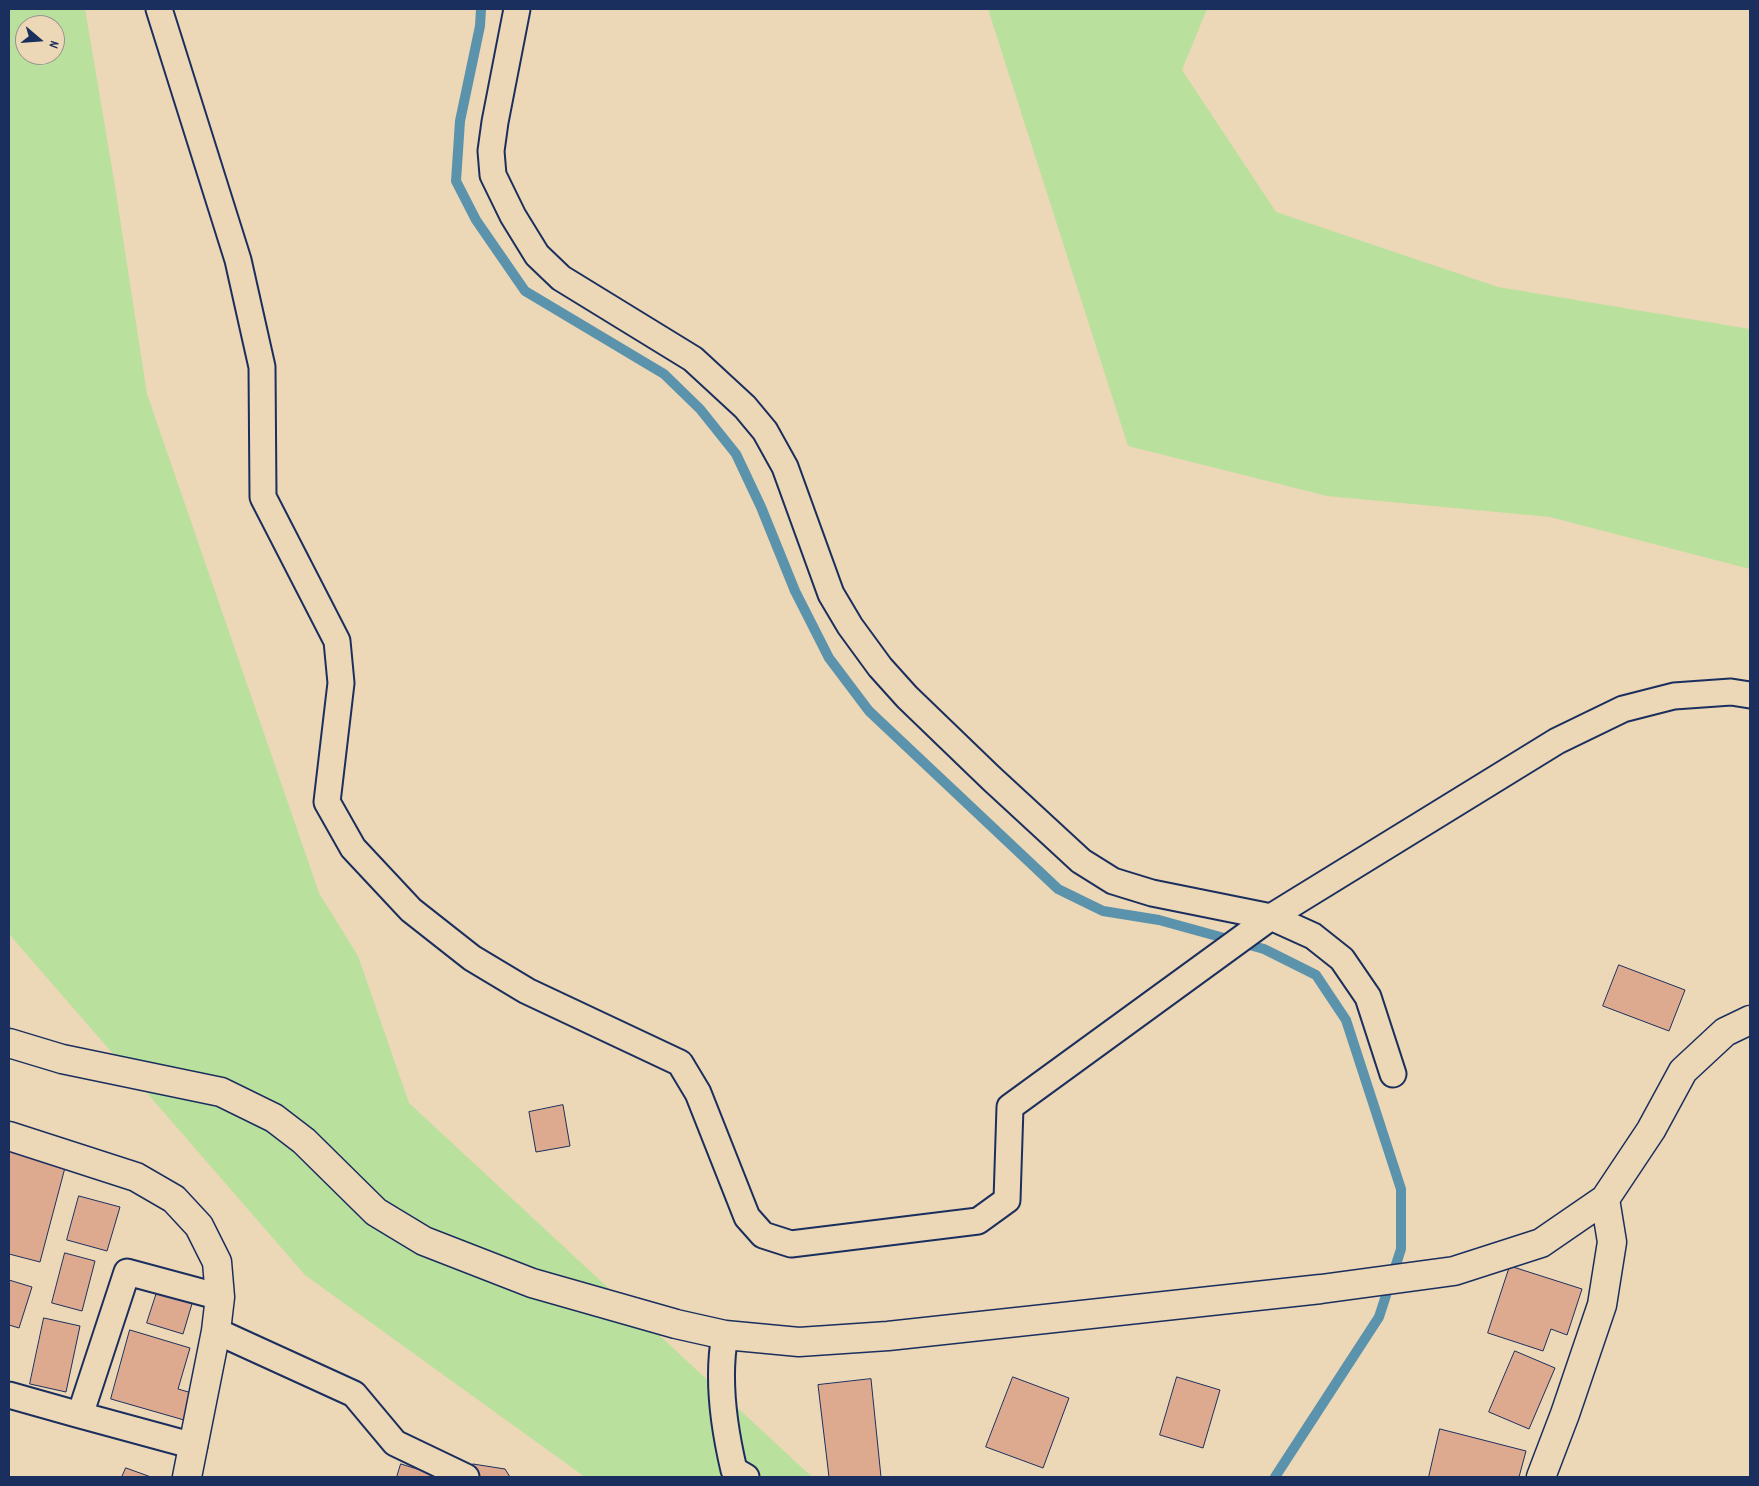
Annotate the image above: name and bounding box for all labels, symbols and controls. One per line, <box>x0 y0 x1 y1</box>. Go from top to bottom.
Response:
north arrow <box>15 15 65 65</box>
text: N <box>43 38 64 51</box>

